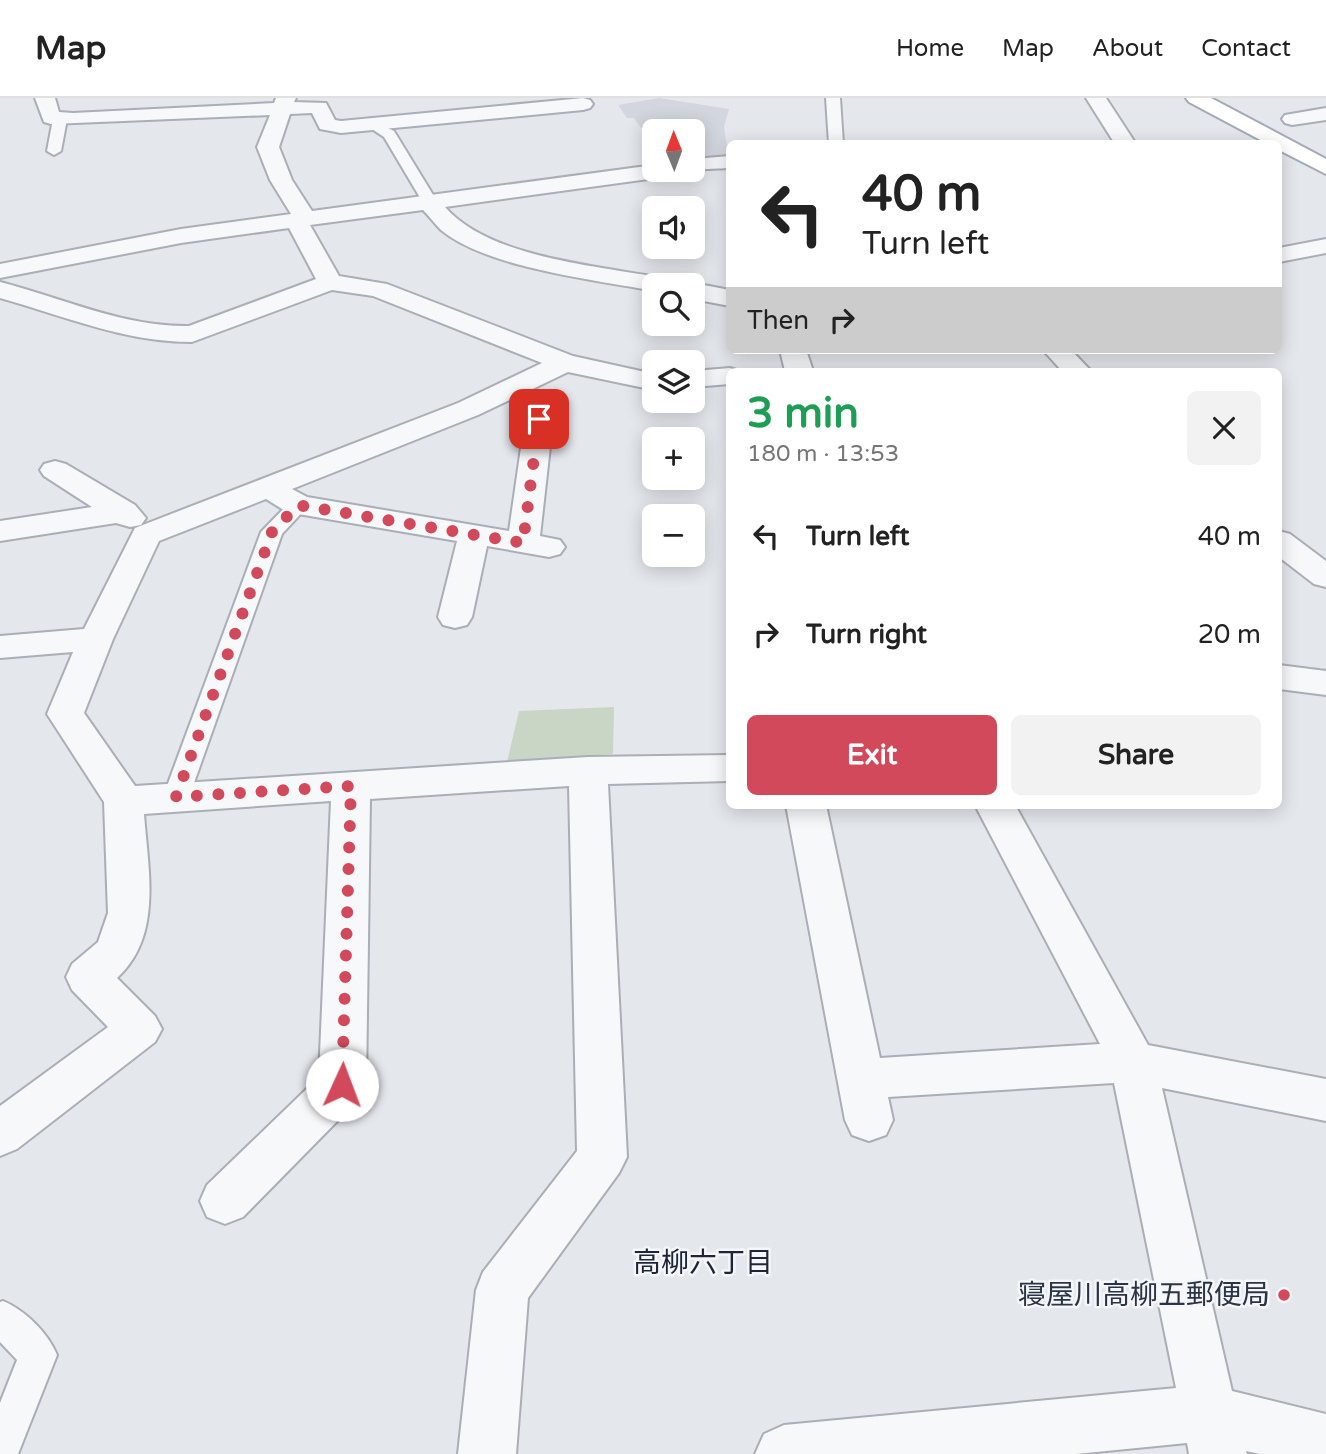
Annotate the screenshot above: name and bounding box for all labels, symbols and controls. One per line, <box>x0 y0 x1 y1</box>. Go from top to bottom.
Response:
text: Map <box>35 29 106 68</box>
text: Home <box>896 34 964 63</box>
text: Map <box>1002 34 1054 63</box>
text: About <box>1092 34 1163 63</box>
text: Contact <box>1201 34 1291 63</box>
north arrow <box>642 119 705 182</box>
map controls <box>642 119 705 567</box>
text: 40 m <box>862 165 981 224</box>
icon: left <box>747 168 838 259</box>
button: sound <box>642 196 705 259</box>
text: Turn left <box>862 225 989 263</box>
button: search <box>642 273 705 336</box>
icon: right <box>823 301 861 339</box>
text: Then <box>747 305 809 336</box>
button: layers <box>642 350 705 413</box>
text: 3 min <box>747 388 859 439</box>
pin <box>509 389 569 449</box>
button: close <box>1187 391 1261 465</box>
icon: arrive <box>520 400 558 438</box>
button: + <box>642 427 705 490</box>
text: 180 m · 13:53 <box>747 440 899 468</box>
button: − <box>642 504 705 567</box>
icon: left <box>747 517 785 555</box>
text: Turn left <box>806 521 909 552</box>
text: 40 m <box>1198 521 1261 552</box>
icon: right <box>747 615 785 653</box>
text: Turn right <box>806 619 927 650</box>
text: 20 m <box>1198 619 1261 650</box>
button: Exit <box>747 715 997 795</box>
button: Share <box>1011 715 1261 795</box>
position arrow <box>305 1048 379 1122</box>
district label: 高柳六丁目 <box>633 1246 773 1280</box>
place label: 寝屋川高柳五郵便局 <box>1018 1278 1270 1312</box>
marker: 寝屋川高柳五郵便局 <box>1276 1287 1292 1303</box>

